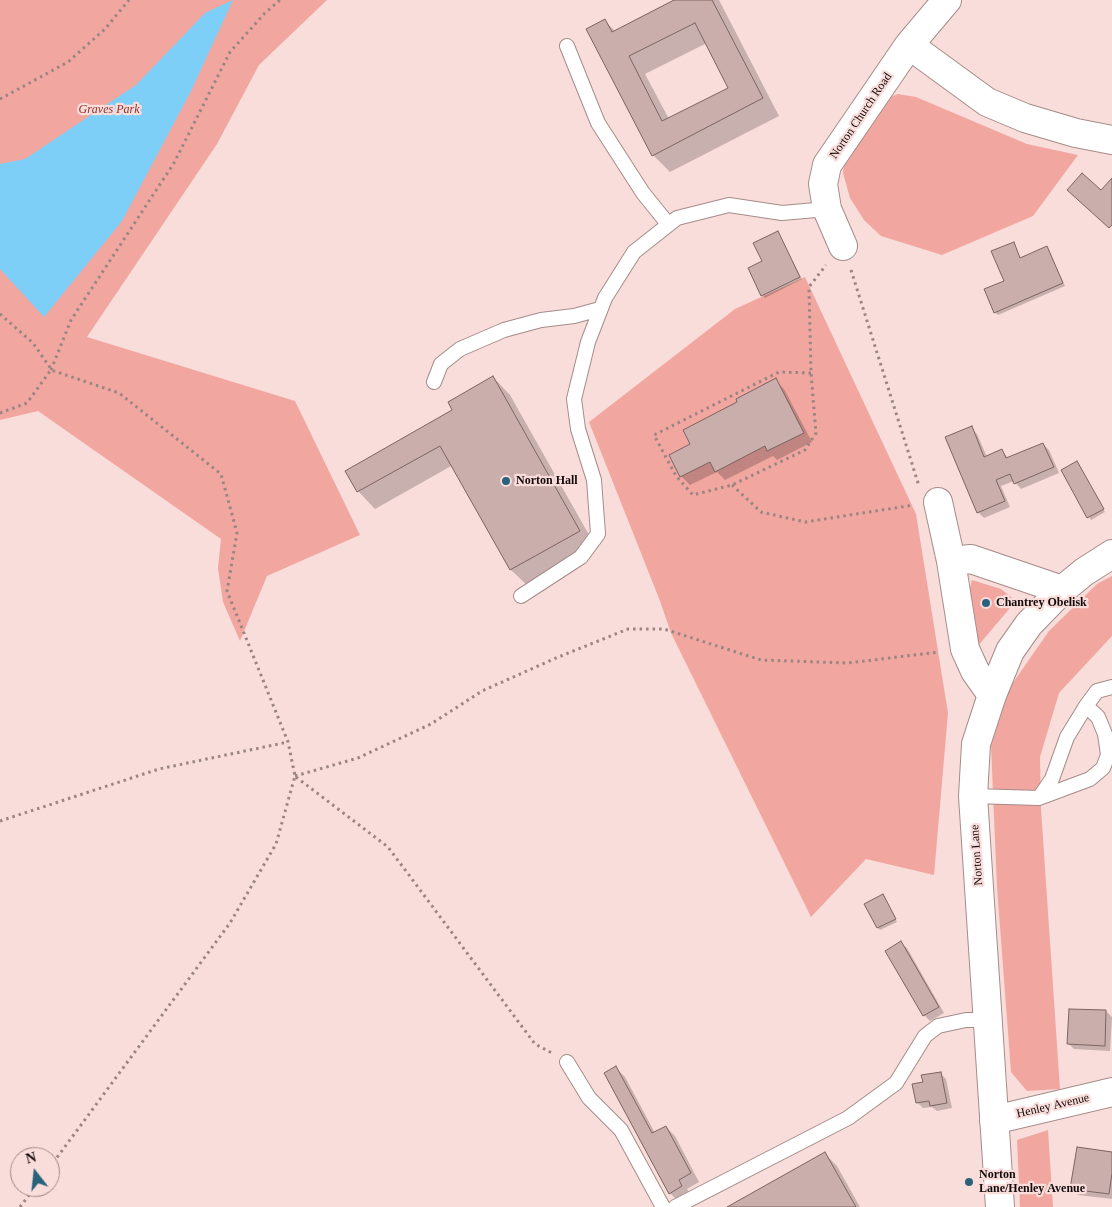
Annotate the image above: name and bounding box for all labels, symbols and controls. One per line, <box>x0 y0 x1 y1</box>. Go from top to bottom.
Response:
street label: Norton Church Road <box>827 70 895 162</box>
park label: Graves Park <box>79 103 139 117</box>
place label: Norton Hall <box>516 474 578 488</box>
marker: Norton Hall <box>500 475 512 487</box>
place label: Chantrey Obelisk <box>996 596 1087 610</box>
marker: Chantrey Obelisk <box>980 597 992 609</box>
street label: Norton Lane <box>968 824 986 886</box>
street label: Henley Avenue <box>1015 1091 1091 1121</box>
north arrow <box>10 1147 60 1197</box>
text: N <box>24 1149 38 1167</box>
place label: Norton Lane/Henley Avenue <box>979 1168 1085 1196</box>
marker: Norton Lane/Henley Avenue <box>963 1176 975 1188</box>

